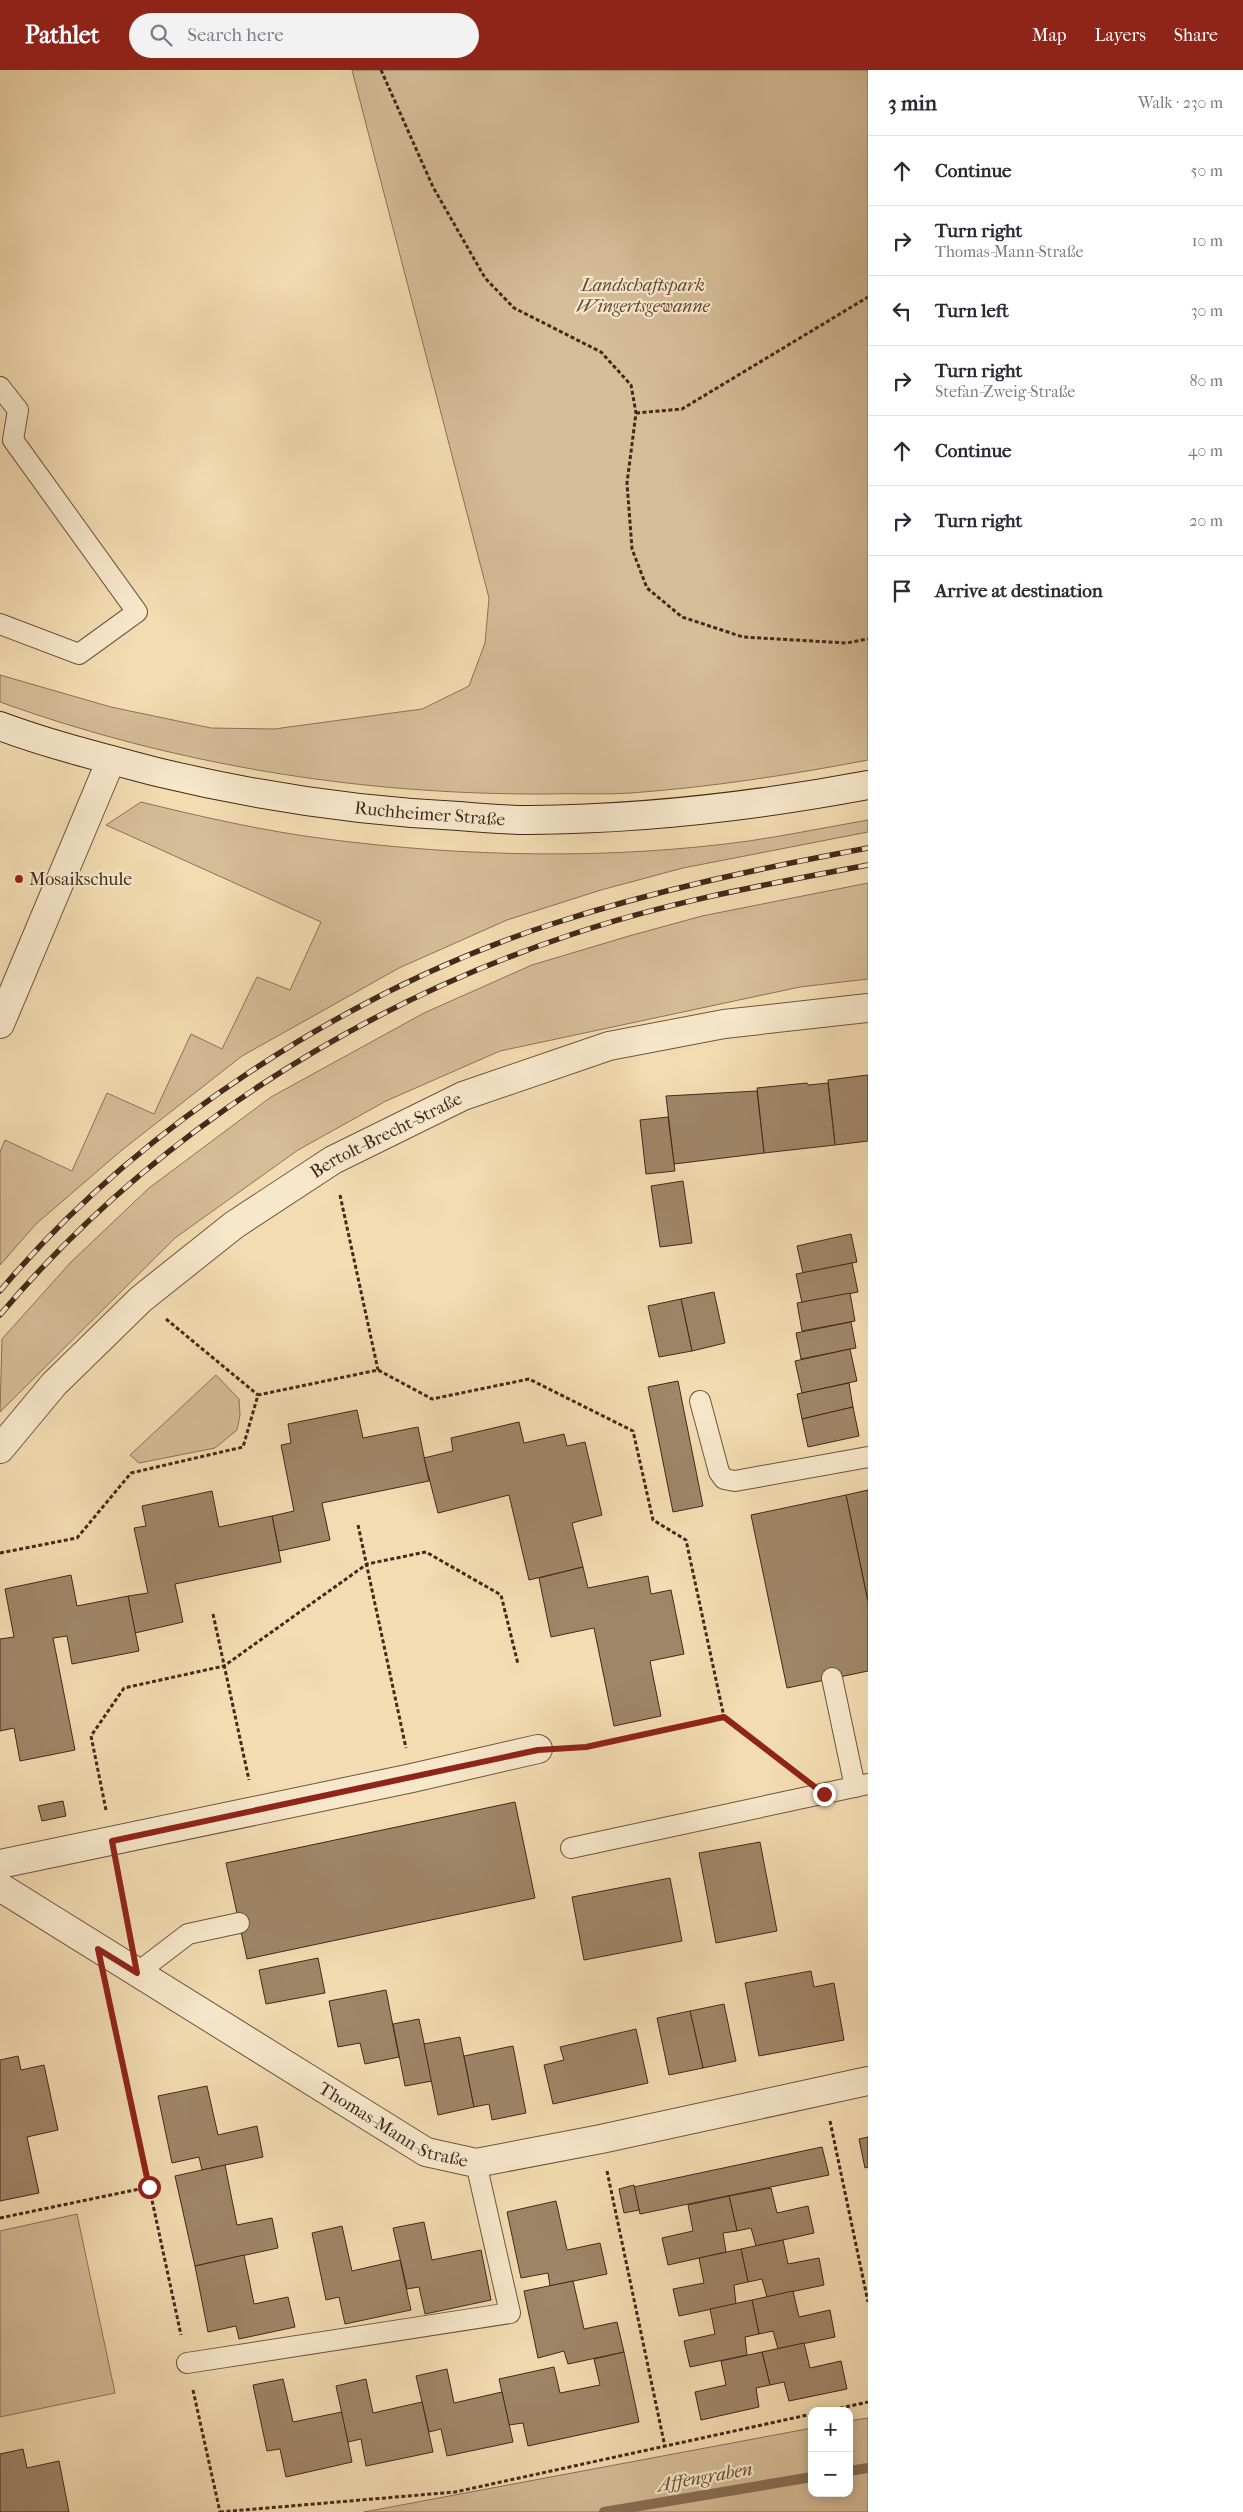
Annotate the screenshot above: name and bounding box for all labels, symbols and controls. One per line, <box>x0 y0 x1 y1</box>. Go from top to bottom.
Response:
search box <box>129 13 479 58</box>
text: Pathlet <box>25 21 99 49</box>
icon: search <box>147 21 175 49</box>
text: Search here <box>187 24 284 46</box>
text: Map <box>1032 25 1066 46</box>
text: Layers <box>1094 25 1146 46</box>
text: Share <box>1174 25 1218 46</box>
text: 3 min <box>888 91 937 115</box>
text: Walk · 230 m <box>1138 93 1223 112</box>
icon: ahead <box>888 157 916 185</box>
text: Continue <box>935 160 1011 182</box>
text: 50 m <box>1191 161 1223 180</box>
text: Turn right <box>935 220 1022 242</box>
icon: right <box>888 227 916 255</box>
text: 10 m <box>1192 231 1223 250</box>
text: Thomas-Mann-Straße <box>935 242 1083 261</box>
park label: Landschaftspark Wingertsgewanne <box>576 275 710 317</box>
icon: left <box>888 297 916 325</box>
text: Turn left <box>935 300 1009 322</box>
text: 30 m <box>1191 301 1223 320</box>
text: Turn right <box>935 360 1022 382</box>
icon: right <box>888 367 916 395</box>
text: 80 m <box>1189 371 1223 390</box>
text: Stefan-Zweig-Straße <box>935 382 1075 401</box>
icon: ahead <box>888 437 916 465</box>
text: Continue <box>935 440 1011 462</box>
text: 40 m <box>1188 441 1223 460</box>
icon: right <box>888 507 916 535</box>
text: Turn right <box>935 510 1022 532</box>
text: 20 m <box>1189 511 1223 530</box>
icon: arrive <box>888 577 916 605</box>
text: Arrive at destination <box>935 580 1103 602</box>
street label: Ruchheimer Straße <box>353 797 506 830</box>
place label: Mosaikschule <box>29 869 132 890</box>
marker: Mosaikschule <box>13 873 25 885</box>
street label: Bertolt-Brecht-Straße <box>306 1088 465 1183</box>
route end <box>813 1783 836 1806</box>
street label: Thomas-Mann-Straße <box>315 2077 470 2171</box>
route start <box>138 2176 161 2199</box>
map controls <box>808 2407 853 2497</box>
button: + <box>808 2407 853 2452</box>
button: − <box>808 2452 853 2497</box>
water label: Affengraben <box>654 2458 754 2497</box>

